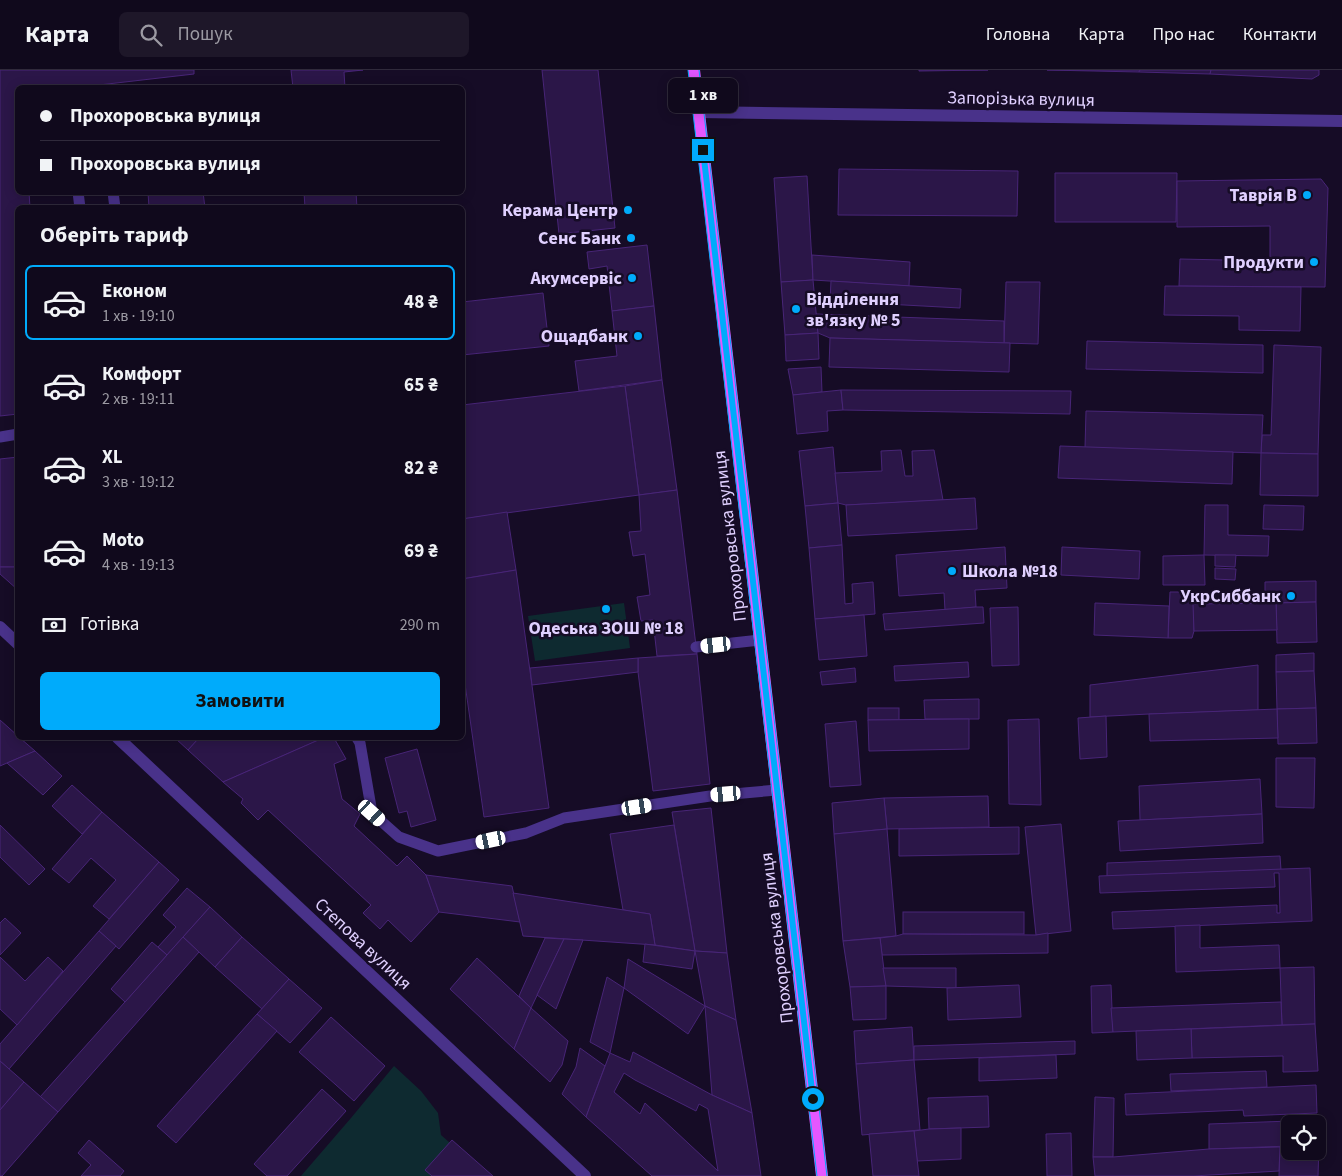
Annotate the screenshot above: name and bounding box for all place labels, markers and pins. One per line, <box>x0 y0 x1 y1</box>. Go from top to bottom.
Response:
place label: Таврія В <box>1230 183 1297 208</box>
marker: Таврія В <box>1301 189 1313 201</box>
place label: Керама Центр <box>502 198 618 223</box>
marker: Керама Центр <box>622 204 634 216</box>
place label: Сенс Банк <box>538 226 621 251</box>
marker: Сенс Банк <box>625 232 637 244</box>
place label: Продукти <box>1223 250 1304 275</box>
marker: Продукти <box>1308 256 1320 268</box>
place label: Акумсервіс <box>529 266 623 291</box>
marker: Акумсервіс <box>626 272 638 284</box>
place label: Відділення зв'язку № 5 <box>806 287 900 333</box>
marker: Відділення зв'язку № 5 <box>790 303 802 315</box>
place label: Ощадбанк <box>541 324 628 349</box>
marker: Ощадбанк <box>632 330 644 342</box>
place label: Школа №18 <box>962 559 1058 584</box>
marker: Школа №18 <box>946 565 958 577</box>
place label: УкрСиббанк <box>1181 584 1281 609</box>
marker: УкрСиббанк <box>1285 590 1297 602</box>
marker: Одеська ЗОШ № 18 <box>600 603 612 615</box>
place label: Одеська ЗОШ № 18 <box>529 616 684 641</box>

